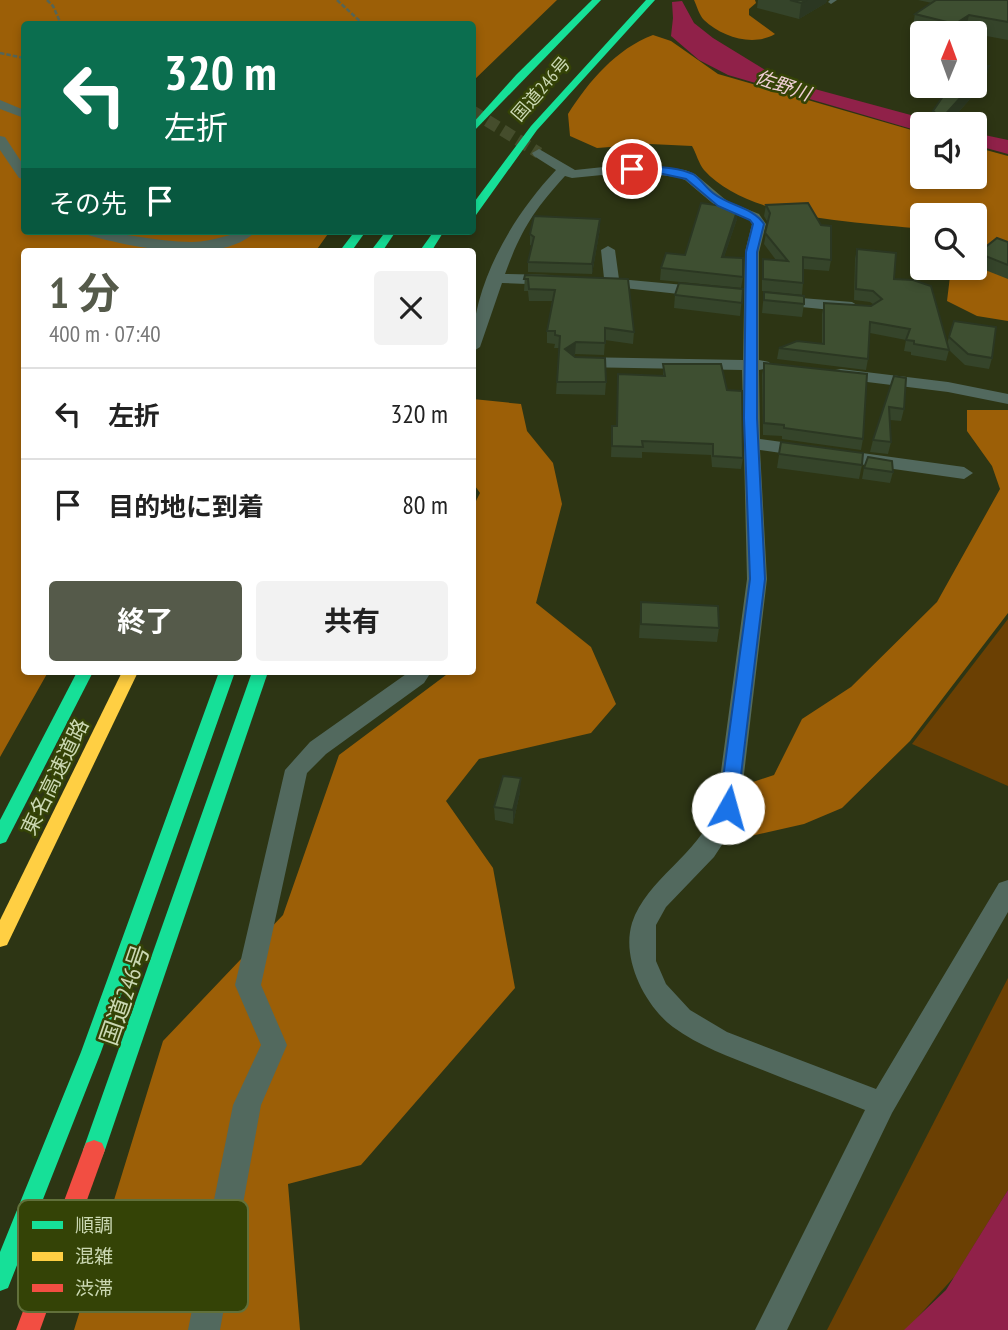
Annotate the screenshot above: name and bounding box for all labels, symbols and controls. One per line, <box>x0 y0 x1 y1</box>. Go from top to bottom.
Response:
north arrow <box>910 21 987 98</box>
map controls <box>910 21 987 280</box>
text: 320 m <box>164 40 277 104</box>
icon: left <box>49 49 140 140</box>
street label: 国道246号 <box>506 52 575 126</box>
water label: 佐野川 <box>752 64 816 106</box>
text: 左折 <box>164 106 228 148</box>
button: sound <box>910 112 987 189</box>
pin <box>602 139 662 199</box>
icon: arrive <box>613 150 651 188</box>
icon: arrive <box>141 182 179 220</box>
text: その先 <box>49 187 127 220</box>
button: search <box>910 203 987 280</box>
text: 1 分 <box>49 265 120 320</box>
button: close <box>374 271 448 345</box>
text: 400 m · 07:40 <box>49 319 161 348</box>
icon: left <box>49 395 87 433</box>
text: 320 m <box>390 397 448 430</box>
text: 左折 <box>108 399 160 432</box>
icon: arrive <box>49 486 87 524</box>
text: 80 m <box>402 488 448 521</box>
text: 目的地に到着 <box>108 490 264 523</box>
button: 終了 <box>49 581 242 661</box>
button: 共有 <box>256 581 448 661</box>
street label: 東名高速道路 <box>15 714 94 839</box>
position arrow <box>691 771 765 845</box>
street label: 国道246号 <box>93 940 156 1049</box>
legend <box>18 1200 248 1312</box>
text: 順調 <box>75 1213 113 1237</box>
text: 混雑 <box>75 1244 113 1268</box>
text: 渋滞 <box>75 1276 113 1300</box>

